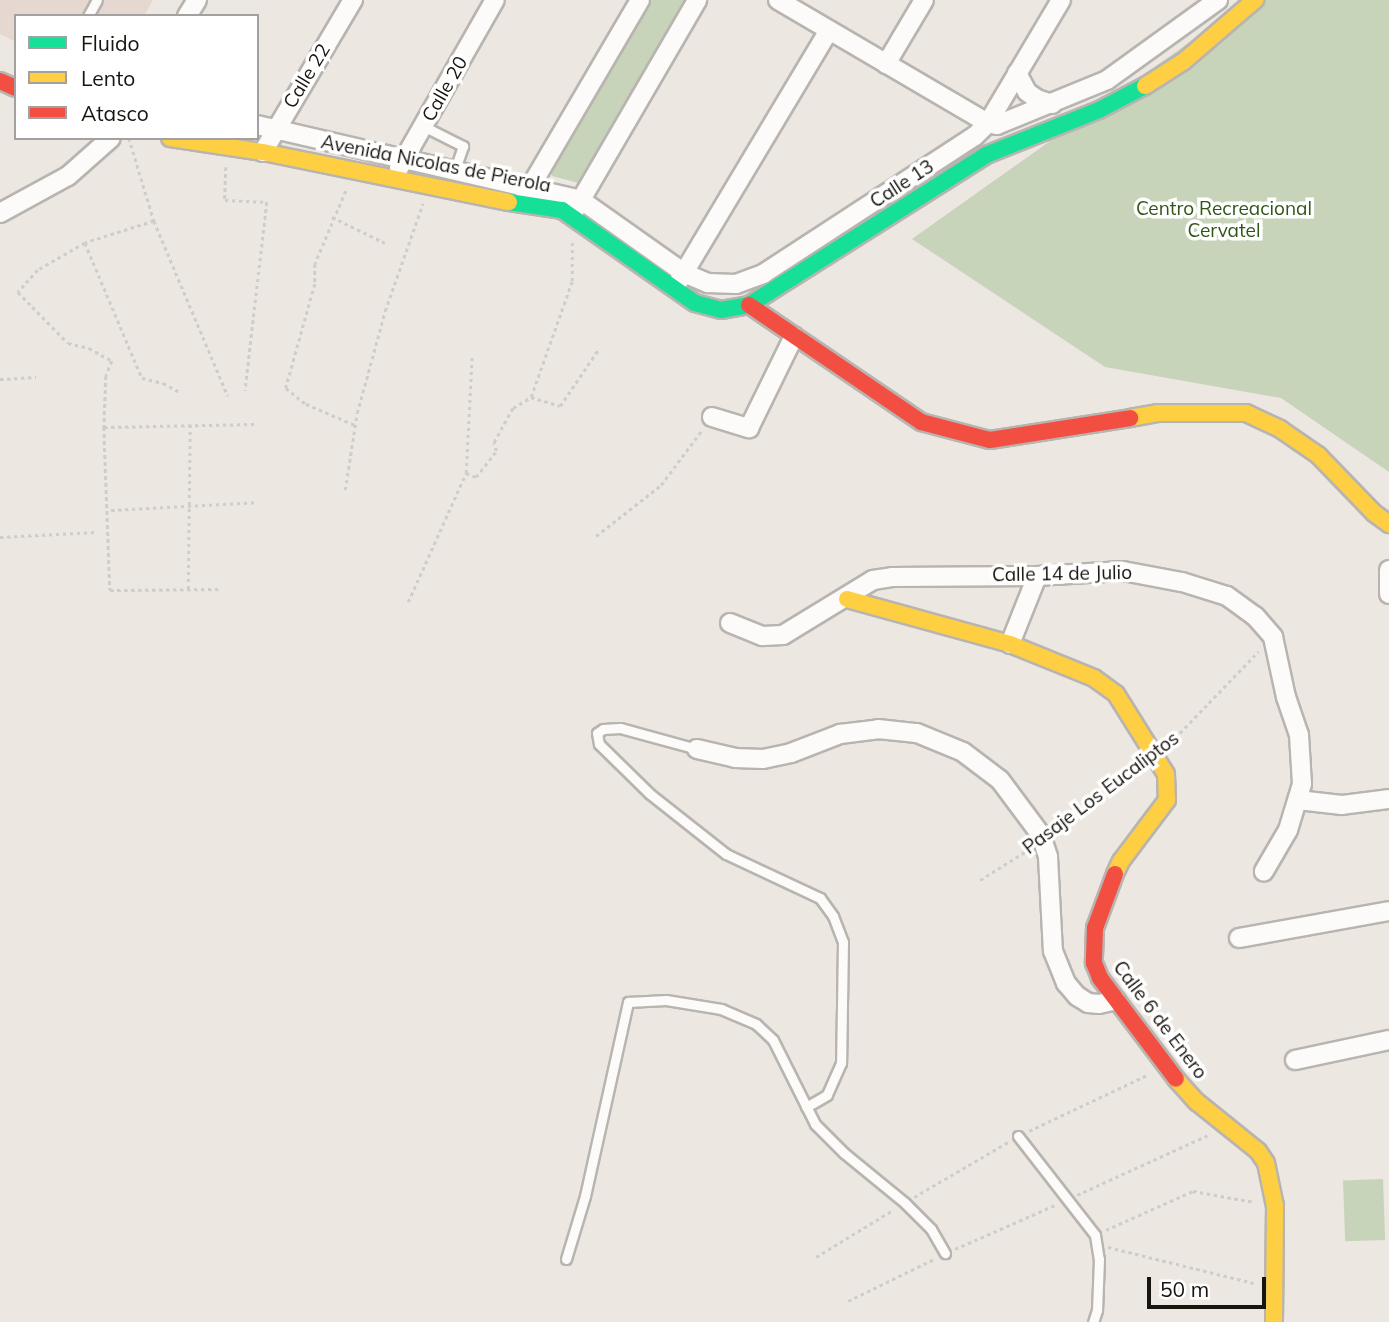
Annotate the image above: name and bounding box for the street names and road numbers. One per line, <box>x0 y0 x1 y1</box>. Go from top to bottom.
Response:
street label: Calle 22 <box>279 40 335 112</box>
street label: Calle 20 <box>417 52 473 126</box>
street label: Avenida Nicolas de Pierola <box>319 131 553 197</box>
street label: Calle 13 <box>866 155 938 213</box>
street label: Calle 14 de Julio <box>992 561 1132 587</box>
street label: Pasaje Los Eucaliptos <box>1018 727 1184 859</box>
street label: Calle 6 de Enero <box>1108 957 1212 1083</box>

